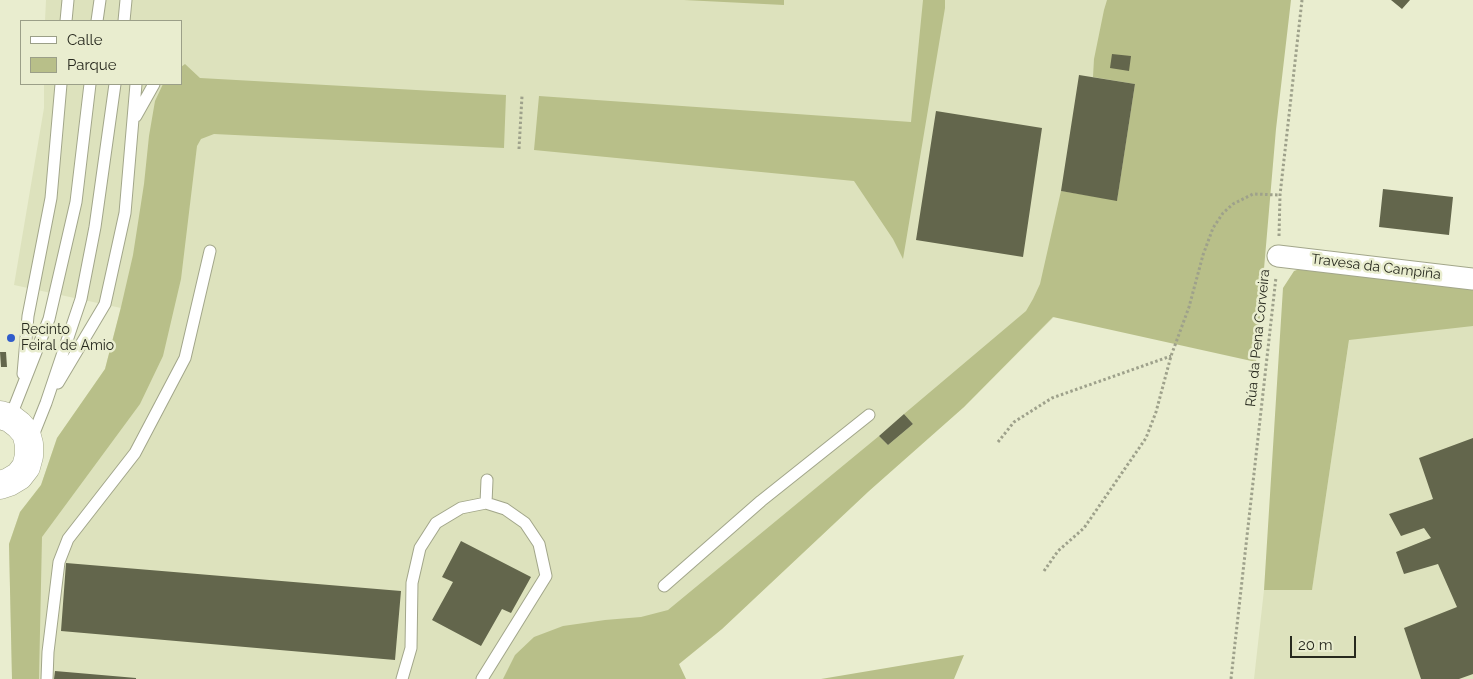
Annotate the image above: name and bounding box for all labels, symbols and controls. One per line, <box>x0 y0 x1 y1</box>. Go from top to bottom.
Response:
legend <box>20 20 182 85</box>
text: Calle <box>67 31 102 49</box>
text: Parque <box>67 56 116 74</box>
street label: Travesa da Campiña <box>1310 251 1442 283</box>
street label: Rúa da Pena Corveira <box>1242 268 1274 408</box>
place label: Recinto Feiral de Amio <box>21 322 114 354</box>
marker: Recinto Feiral de Amio <box>5 332 17 344</box>
scale bar <box>1293 626 1359 658</box>
text: 20 m <box>1298 636 1333 654</box>

